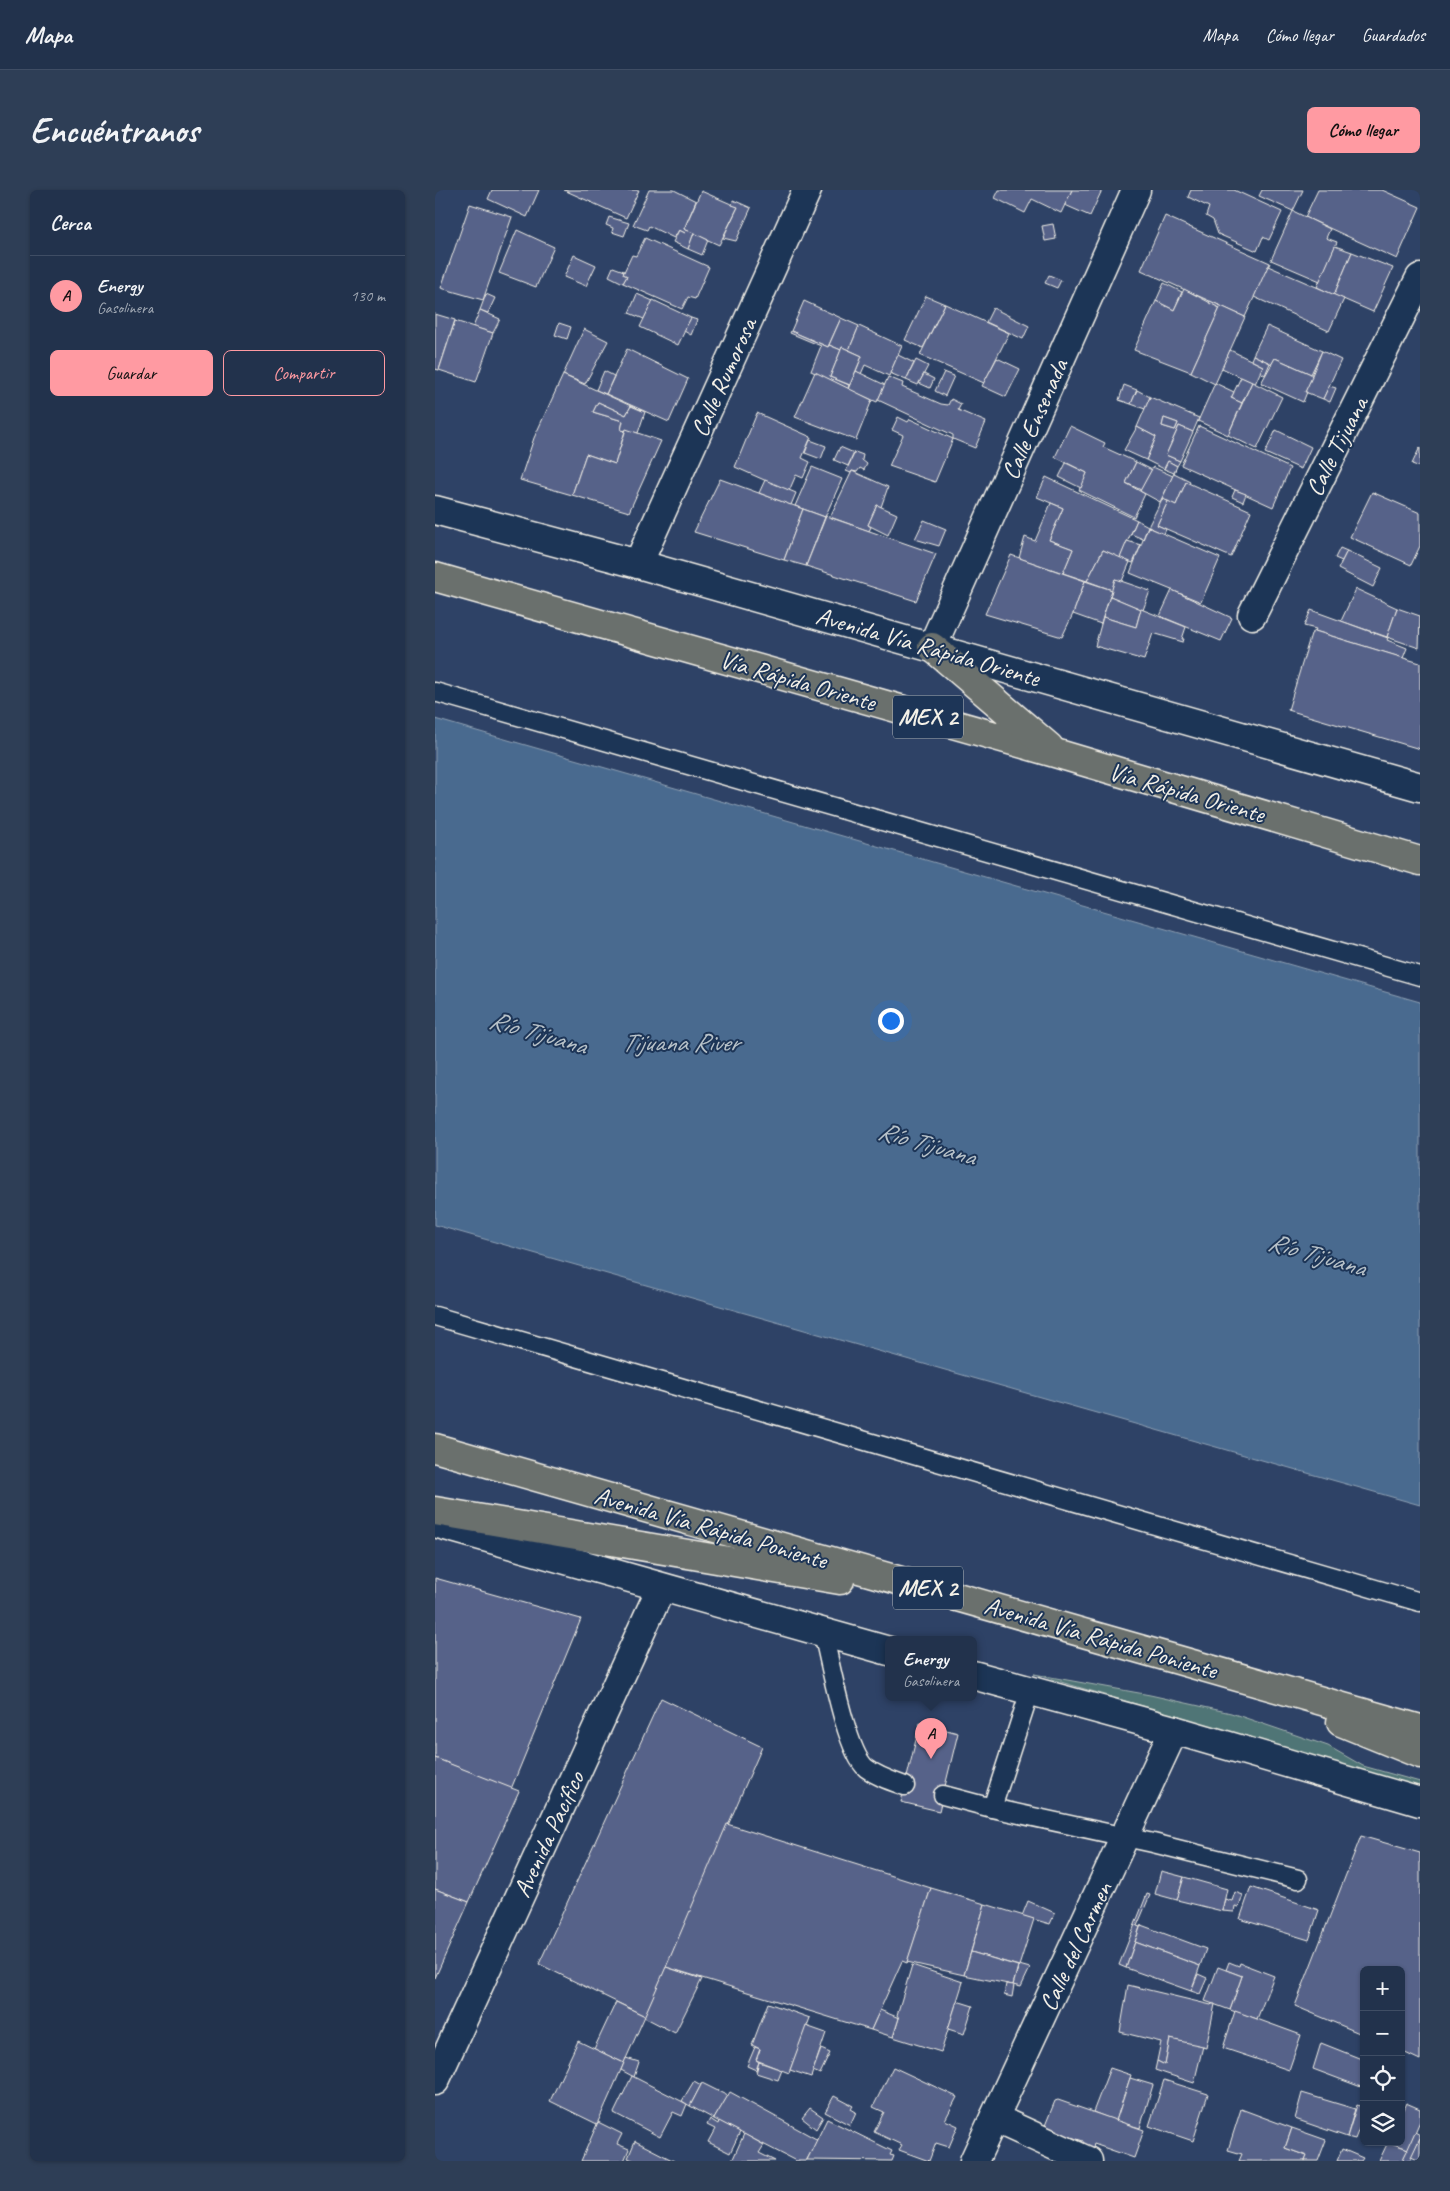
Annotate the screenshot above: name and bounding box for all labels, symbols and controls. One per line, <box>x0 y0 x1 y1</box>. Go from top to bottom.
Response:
text: Mapa <box>25 20 72 50</box>
text: Mapa <box>1203 24 1238 46</box>
text: Cómo llegar <box>1266 24 1334 46</box>
text: Guardados <box>1362 24 1425 46</box>
button: Cómo llegar <box>1307 107 1420 153</box>
text: Encuéntranos <box>30 108 199 153</box>
text: Cerca <box>50 210 91 236</box>
text: Energy <box>97 274 142 298</box>
text: A <box>62 286 70 306</box>
text: 130 m <box>351 286 385 306</box>
text: Gasolinera <box>97 298 153 318</box>
street label: Calle Rumorosa <box>684 311 765 442</box>
button: Guardar <box>50 350 213 396</box>
button: Compartir <box>223 350 385 396</box>
street label: Calle Ensenada <box>994 352 1076 485</box>
street label: Calle Tijuana <box>1298 389 1377 502</box>
street label: Avenida Vía Rápida Oriente <box>812 600 1045 695</box>
street label: Vía Rápida Oriente <box>716 644 881 719</box>
road number: MEX 2 <box>893 696 963 738</box>
street label: Vía Rápida Oriente <box>1105 756 1270 831</box>
water label: Río Tijuana <box>485 1003 593 1063</box>
your location <box>878 1008 904 1034</box>
water label: Tijuana River <box>622 1026 743 1059</box>
water label: Río Tijuana <box>874 1114 982 1174</box>
water label: Río Tijuana <box>1264 1225 1372 1285</box>
street label: Avenida Vía Rápida Poniente <box>591 1479 833 1577</box>
road number: MEX 2 <box>893 1566 963 1610</box>
street label: Avenida Vía Rápida Poniente <box>981 1589 1223 1687</box>
popup <box>885 1636 977 1701</box>
text: Energy <box>903 1647 948 1671</box>
text: Gasolinera <box>903 1671 959 1691</box>
pin: A <box>915 1718 947 1759</box>
street label: Avenida Pacífico <box>506 1765 592 1902</box>
street label: Calle del Carmen <box>1032 1876 1120 2016</box>
map controls <box>1360 1966 1405 2146</box>
button: + <box>1360 1966 1405 2011</box>
button: − <box>1360 2011 1405 2056</box>
button: locate <box>1360 2056 1405 2101</box>
button: layers <box>1360 2101 1405 2146</box>

